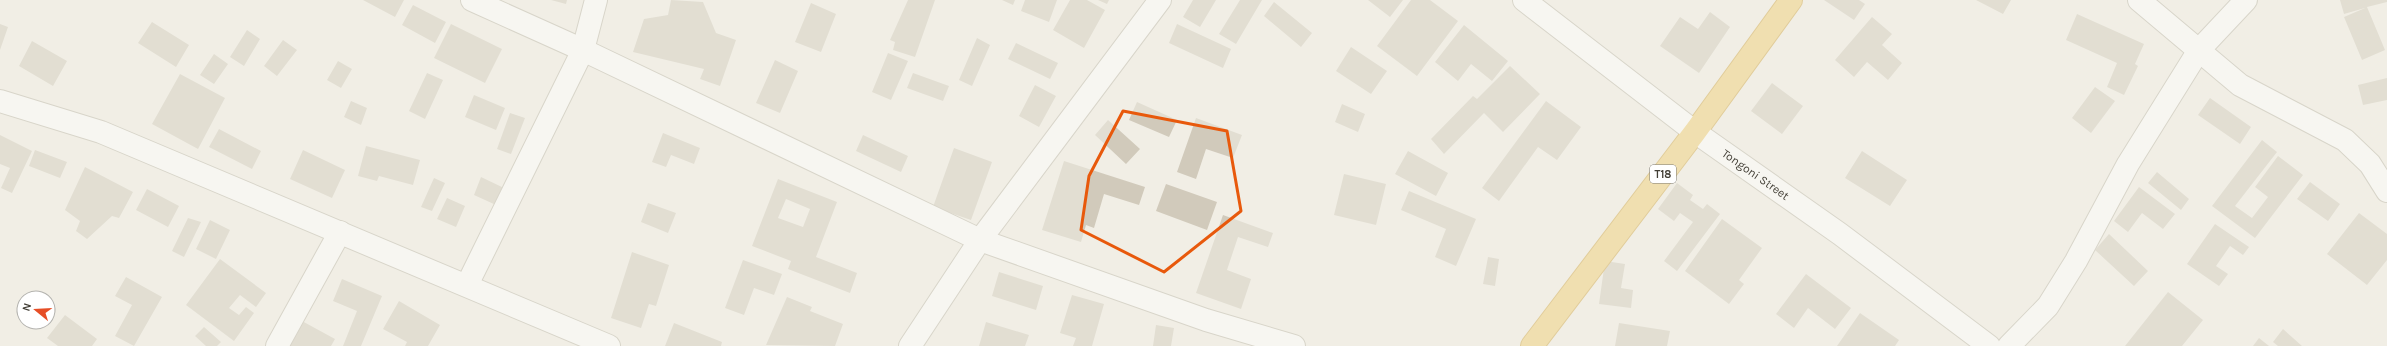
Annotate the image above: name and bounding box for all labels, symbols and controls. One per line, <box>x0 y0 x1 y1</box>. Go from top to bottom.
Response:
street label: Tongoni Street <box>1719 146 1792 203</box>
road number: T18 <box>1650 165 1676 183</box>
north arrow <box>16 290 56 330</box>
text: N <box>20 301 34 313</box>

